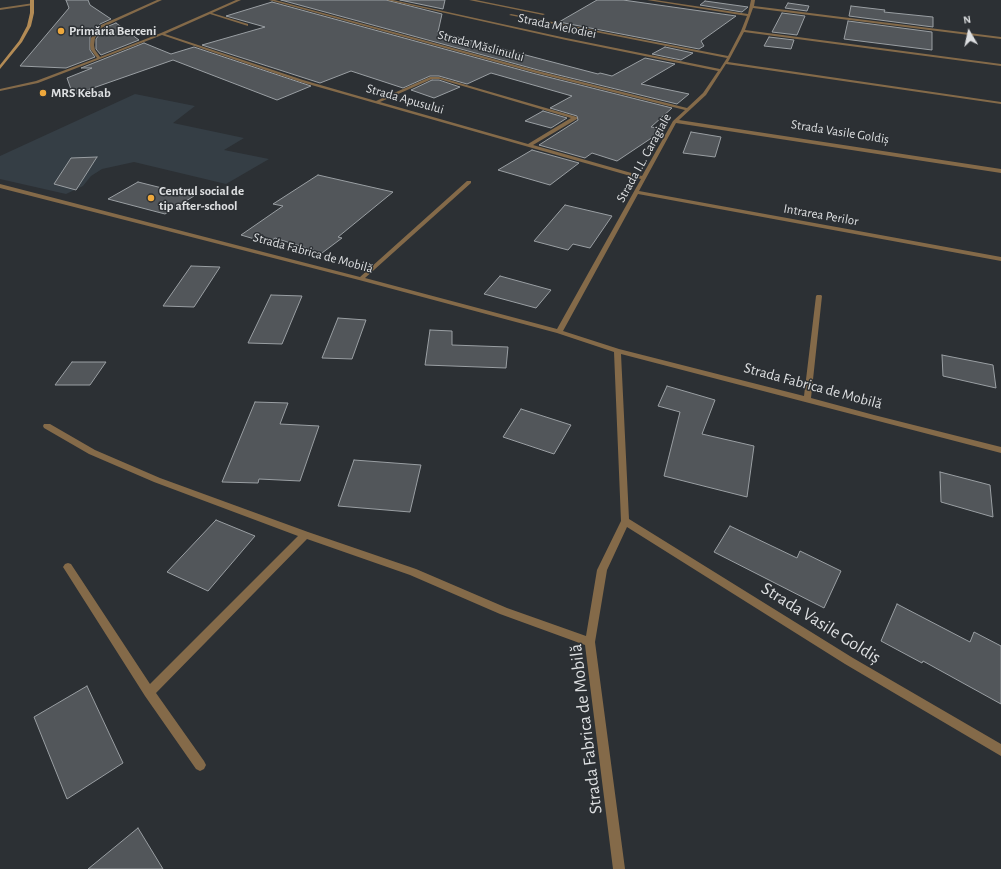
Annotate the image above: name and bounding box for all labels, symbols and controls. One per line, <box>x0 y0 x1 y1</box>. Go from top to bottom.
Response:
street label: Strada Melodiei <box>516 10 598 42</box>
north arrow <box>949 12 989 52</box>
text: N <box>962 14 972 26</box>
place label: Primăria Berceni <box>69 23 156 39</box>
marker: Primăria Berceni <box>56 26 66 36</box>
street label: Strada Măslinului <box>436 27 526 65</box>
street label: Strada Apusului <box>364 80 446 118</box>
place label: MRS Kebab <box>51 85 111 101</box>
marker: MRS Kebab <box>38 88 48 98</box>
street label: Strada I.L. Caragiale <box>613 111 675 205</box>
street label: Strada Vasile Goldiș <box>790 117 890 147</box>
place label: Centrul social de tip after-school <box>159 183 244 214</box>
marker: Centrul social de tip after-school <box>146 193 156 203</box>
street label: Intrarea Perilor <box>782 201 860 229</box>
street label: Strada Fabrica de Mobilă <box>251 229 375 277</box>
street label: Strada Fabrica de Mobilă <box>742 359 884 413</box>
street label: Strada Vasile Goldiș <box>757 578 885 668</box>
street label: Strada Fabrica de Mobilă <box>565 643 607 815</box>

